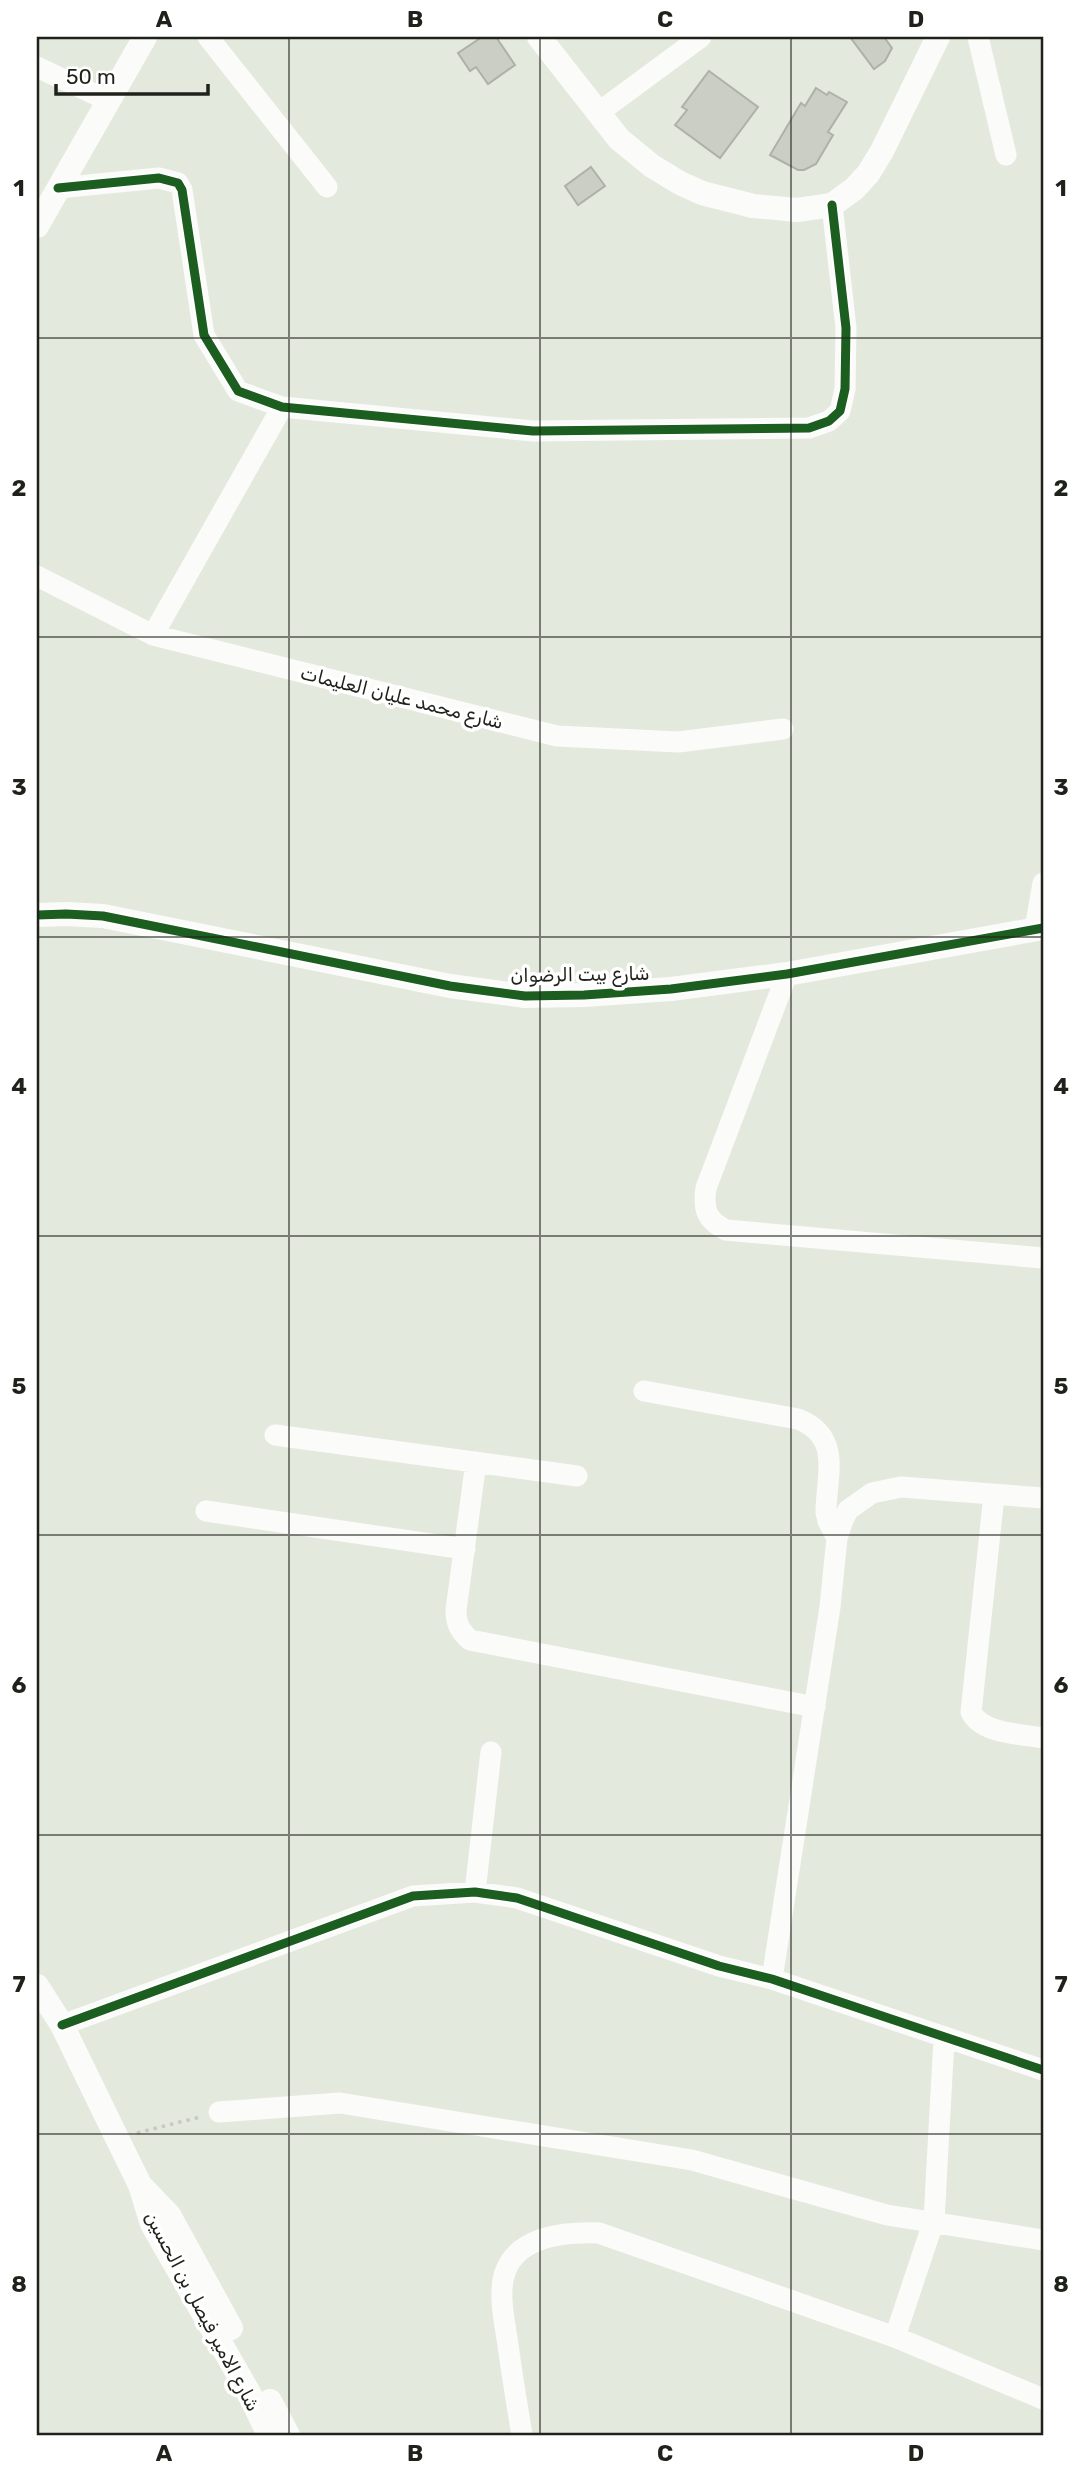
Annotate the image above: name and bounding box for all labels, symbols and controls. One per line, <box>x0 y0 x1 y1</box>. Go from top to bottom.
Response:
text: A <box>156 5 173 33</box>
text: B <box>407 5 423 33</box>
text: C <box>657 5 673 33</box>
text: D <box>908 5 924 33</box>
scale bar <box>56 52 208 96</box>
text: 50 m <box>66 64 116 89</box>
text: 1 <box>13 174 25 202</box>
text: 1 <box>1055 174 1067 202</box>
text: 2 <box>12 474 26 502</box>
text: 2 <box>1054 474 1068 502</box>
street label: شارع محمد عليان العليمات <box>298 661 506 736</box>
text: 3 <box>11 773 27 801</box>
text: 3 <box>1053 773 1069 801</box>
street label: شارع بيت الرضوان <box>510 962 650 989</box>
text: 4 <box>11 1072 27 1100</box>
text: 4 <box>1053 1072 1069 1100</box>
text: 5 <box>12 1372 27 1400</box>
text: 5 <box>1054 1372 1069 1400</box>
text: 6 <box>12 1671 27 1699</box>
text: 6 <box>1054 1671 1069 1699</box>
text: 7 <box>12 1970 26 1998</box>
text: 7 <box>1054 1970 1068 1998</box>
street label: شارع الامير فيصل بن الحسين <box>138 2207 265 2416</box>
text: 8 <box>11 2270 27 2298</box>
text: 8 <box>1053 2270 1069 2298</box>
text: A <box>156 2439 173 2467</box>
text: B <box>407 2439 423 2467</box>
text: C <box>657 2439 673 2467</box>
text: D <box>908 2439 924 2467</box>

